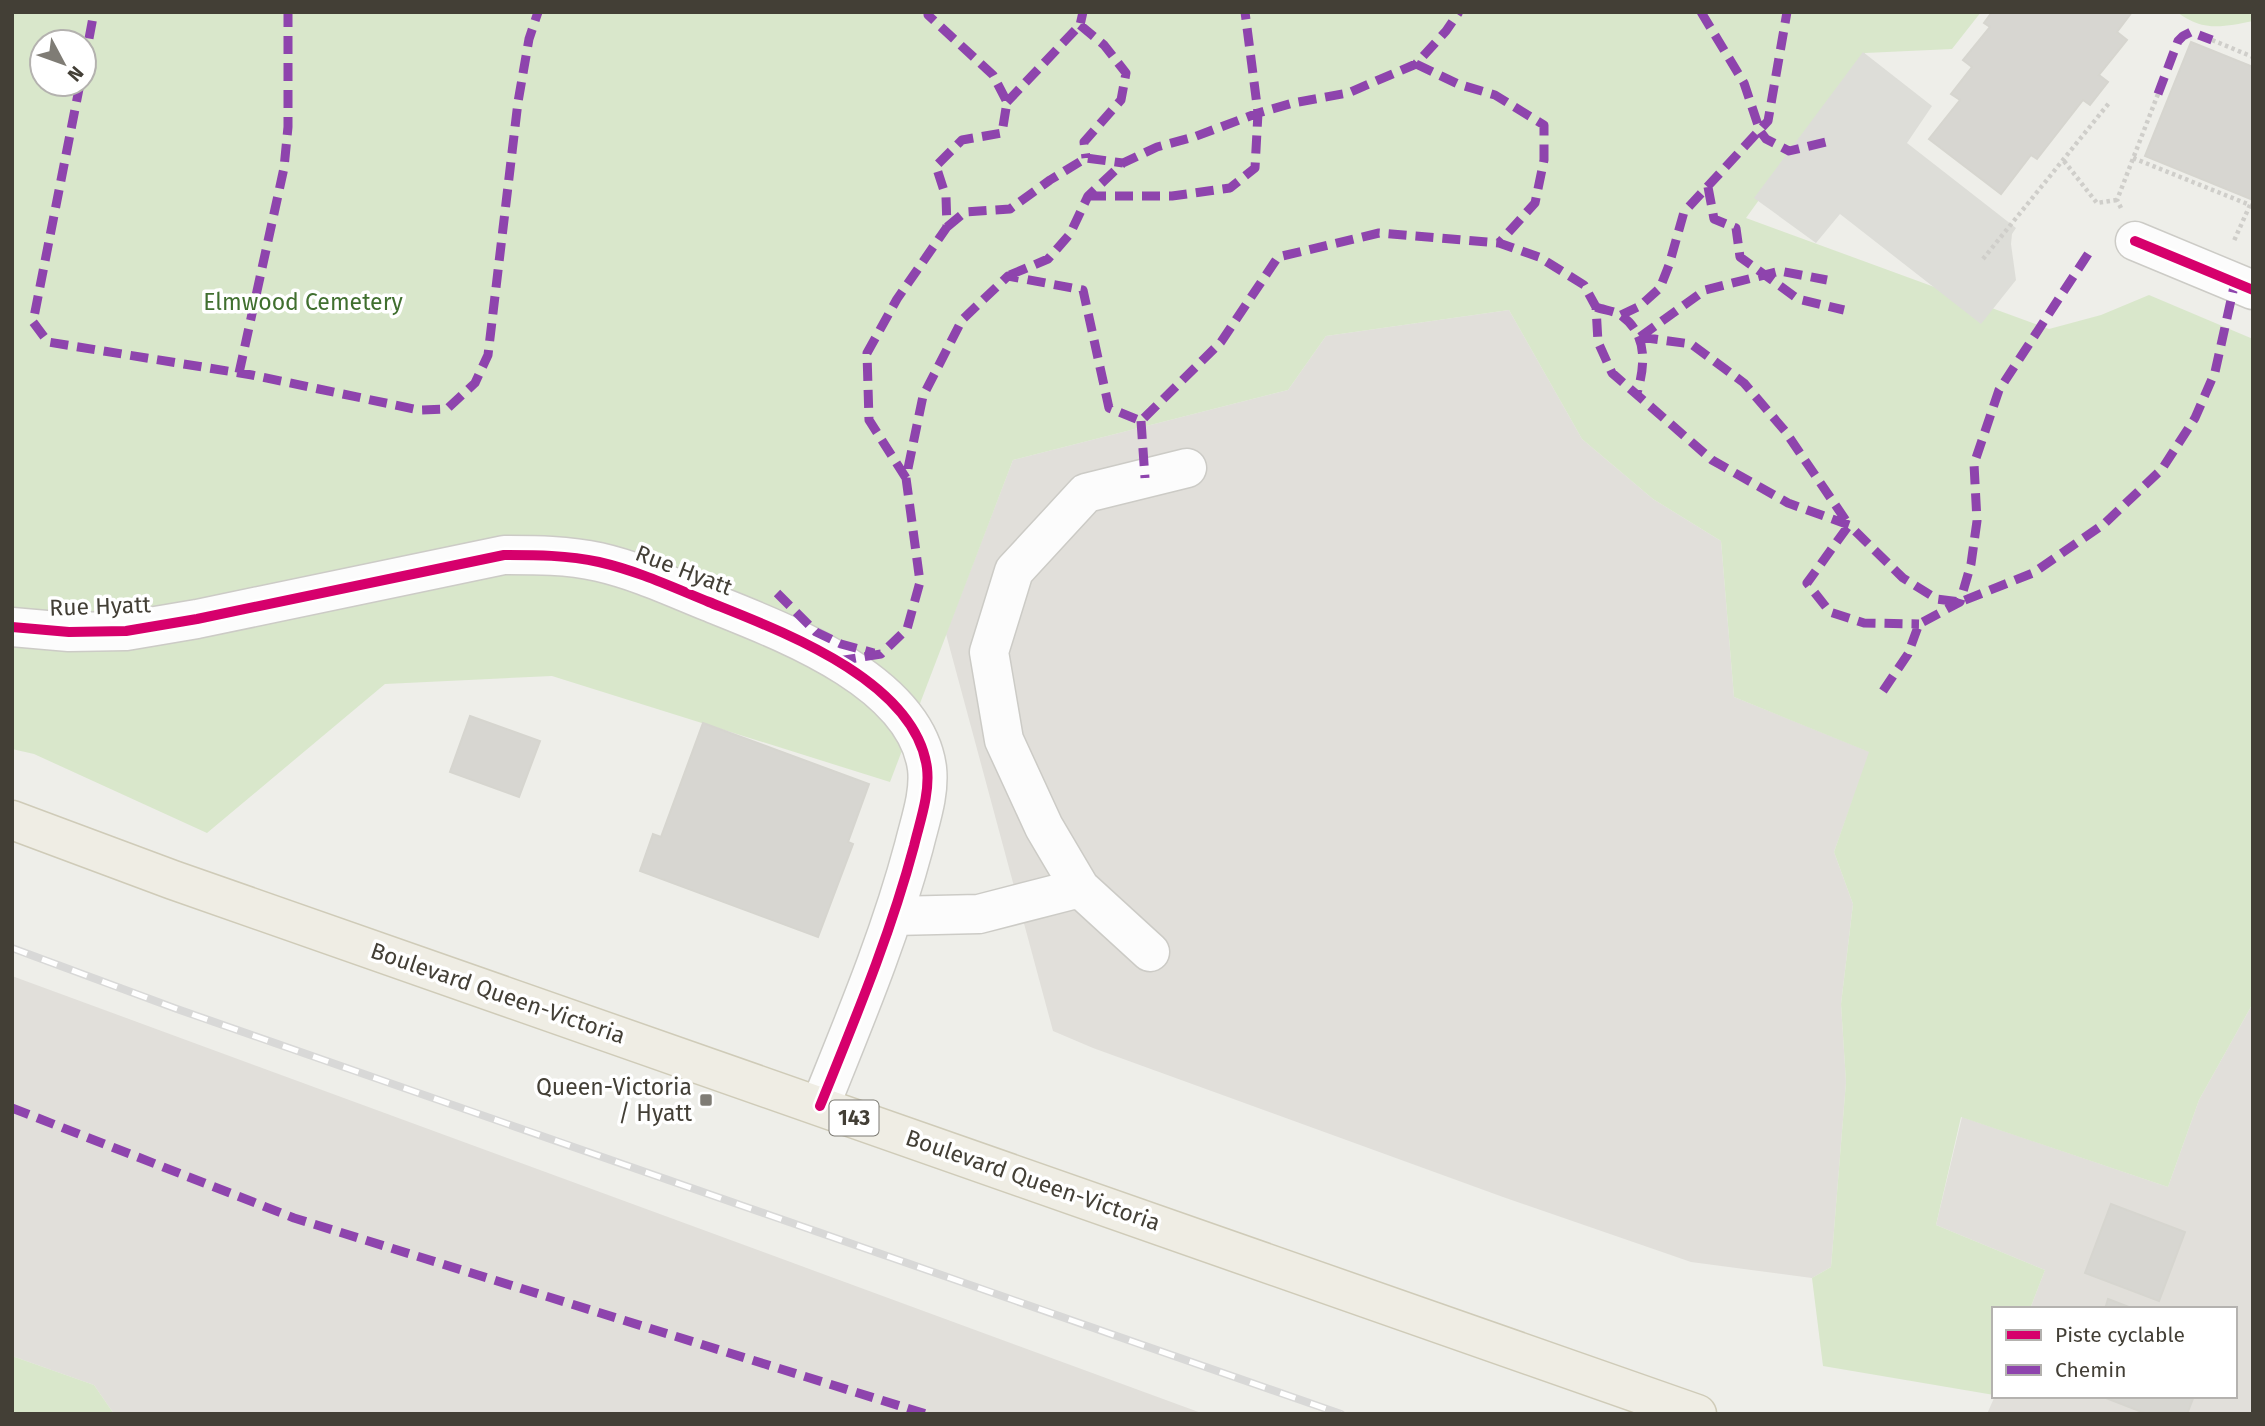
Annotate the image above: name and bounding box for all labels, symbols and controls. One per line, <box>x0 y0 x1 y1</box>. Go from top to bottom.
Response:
north arrow <box>28 28 98 98</box>
text: N <box>63 62 88 86</box>
park label: Elmwood Cemetery <box>203 288 404 316</box>
street label: Rue Hyatt <box>632 539 737 602</box>
street label: Rue Hyatt <box>49 590 152 622</box>
street label: Boulevard Queen-Victoria <box>367 936 629 1050</box>
place label: Queen-Victoria / Hyatt <box>536 1073 693 1127</box>
marker: Queen-Victoria / Hyatt <box>698 1092 714 1108</box>
road number: 143 <box>830 1100 878 1136</box>
street label: Boulevard Queen-Victoria <box>902 1123 1164 1237</box>
legend <box>1992 1307 2237 1398</box>
text: Piste cyclable <box>2055 1322 2185 1348</box>
text: Chemin <box>2055 1357 2127 1383</box>

